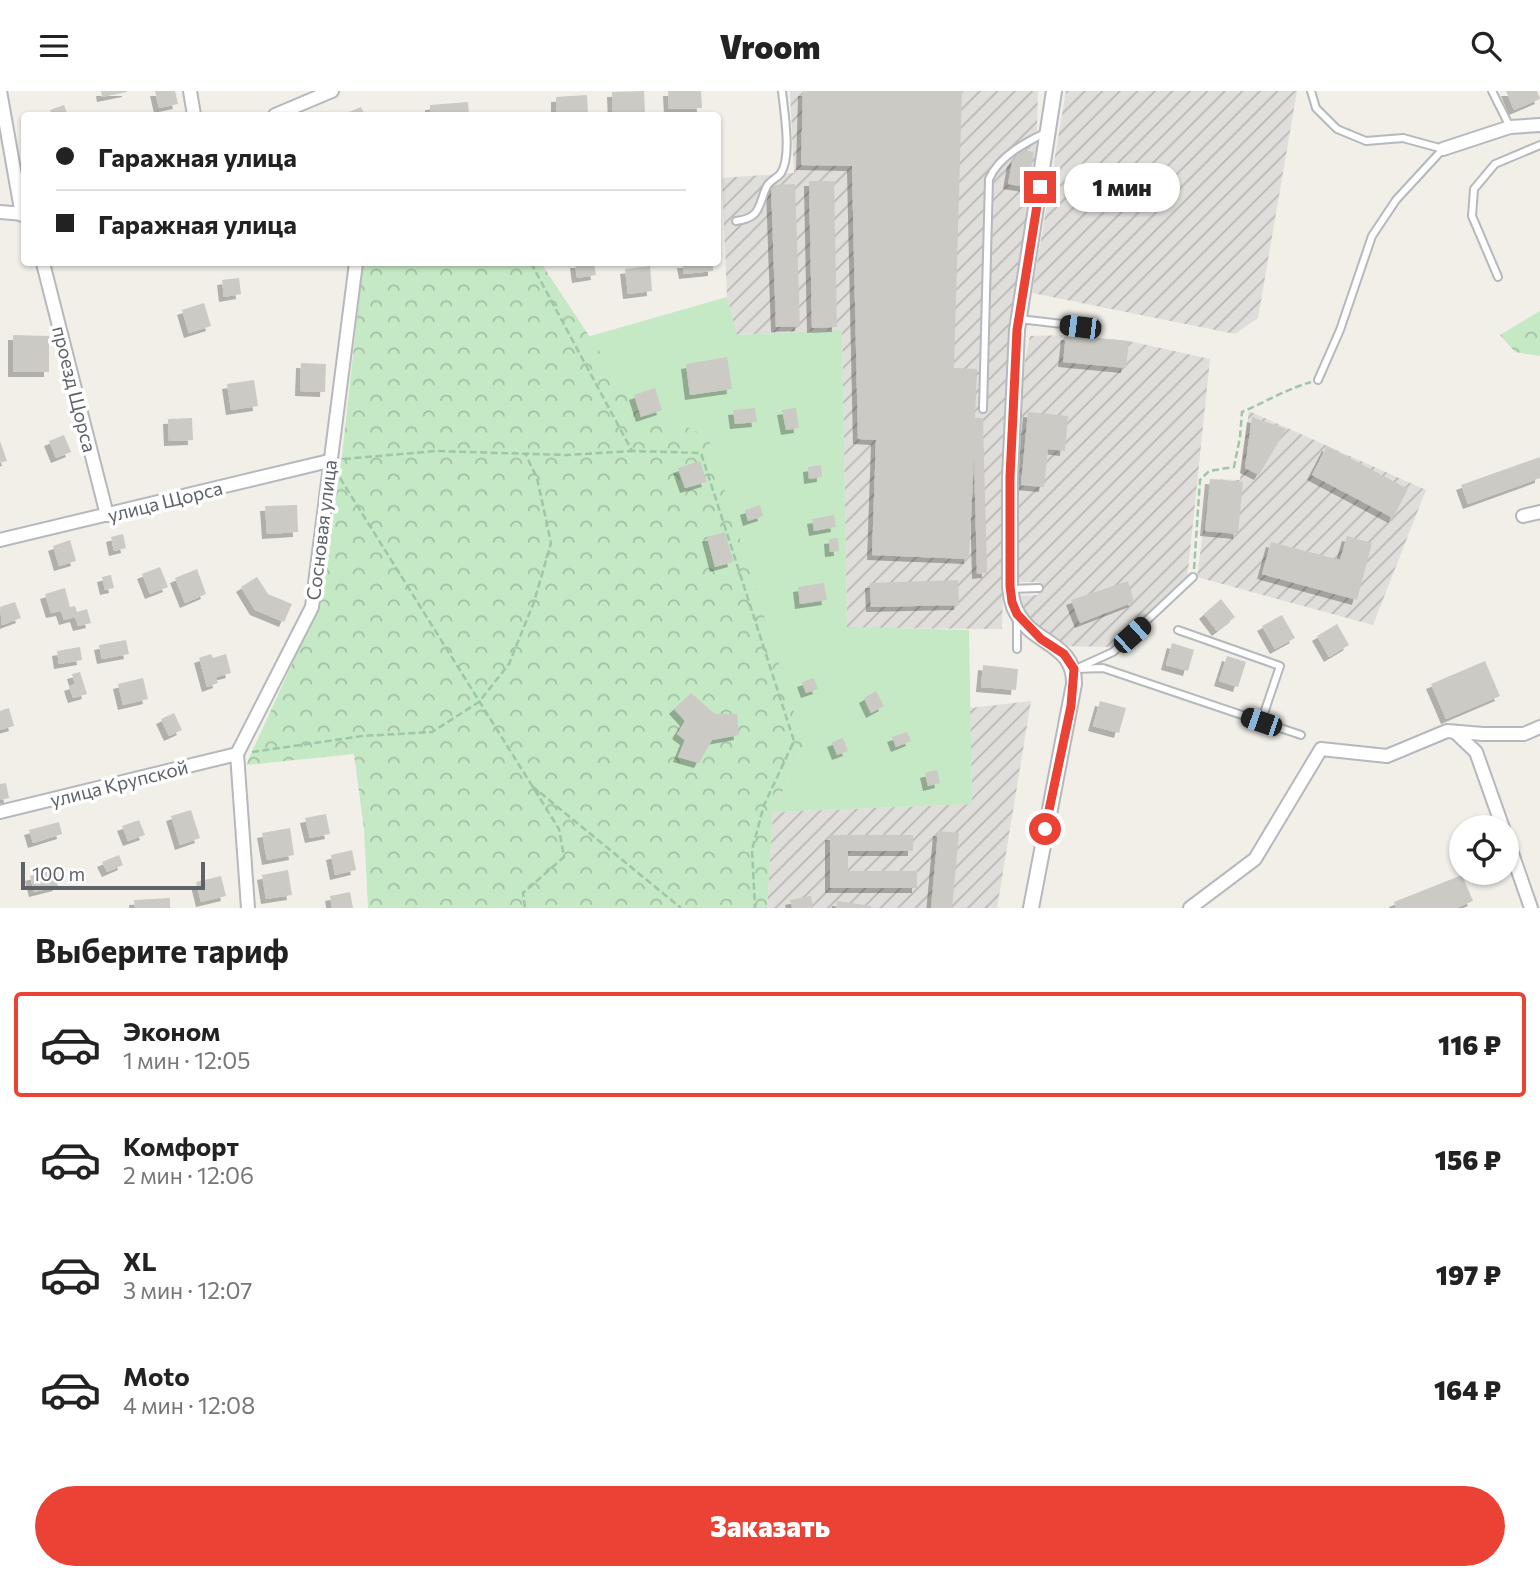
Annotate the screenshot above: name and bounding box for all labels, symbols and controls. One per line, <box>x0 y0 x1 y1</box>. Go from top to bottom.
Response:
text: Vroom <box>720 26 820 66</box>
icon: menu <box>35 27 73 65</box>
icon: search <box>1467 27 1505 65</box>
text: Гаражная улица <box>98 141 297 172</box>
callout: 1 мин <box>1064 163 1180 211</box>
route end <box>1024 171 1056 203</box>
text: 1 мин <box>1092 173 1152 201</box>
text: Гаражная улица <box>98 208 297 239</box>
car <box>1058 314 1103 340</box>
street label: проезд Щорса <box>48 323 102 455</box>
street label: Сосновая улица <box>301 458 341 602</box>
street label: улица Щорса <box>105 476 225 526</box>
car <box>1110 613 1155 657</box>
car <box>1238 705 1285 739</box>
street label: улица Крупской <box>48 755 190 811</box>
route start <box>1029 813 1061 845</box>
map controls <box>1449 815 1519 885</box>
button: locate <box>1449 815 1519 885</box>
scale bar <box>21 859 205 891</box>
text: 100 m <box>32 862 85 885</box>
text: Выберите тариф <box>35 930 289 970</box>
icon: car <box>39 1013 102 1076</box>
text: Эконом <box>123 1015 220 1046</box>
text: 116 ₽ <box>1438 1029 1501 1060</box>
text: 1 мин · 12:05 <box>123 1046 250 1074</box>
icon: car <box>39 1128 102 1191</box>
text: Комфорт <box>123 1130 239 1161</box>
text: 156 ₽ <box>1435 1144 1501 1175</box>
text: 2 мин · 12:06 <box>123 1161 254 1189</box>
icon: car <box>39 1243 102 1306</box>
text: XL <box>123 1245 157 1276</box>
text: 197 ₽ <box>1436 1259 1501 1290</box>
text: 3 мин · 12:07 <box>123 1276 253 1304</box>
icon: car <box>39 1358 102 1421</box>
text: Moto <box>123 1360 190 1391</box>
text: 164 ₽ <box>1434 1374 1501 1405</box>
text: 4 мин · 12:08 <box>123 1391 255 1419</box>
button: Заказать <box>35 1486 1505 1566</box>

